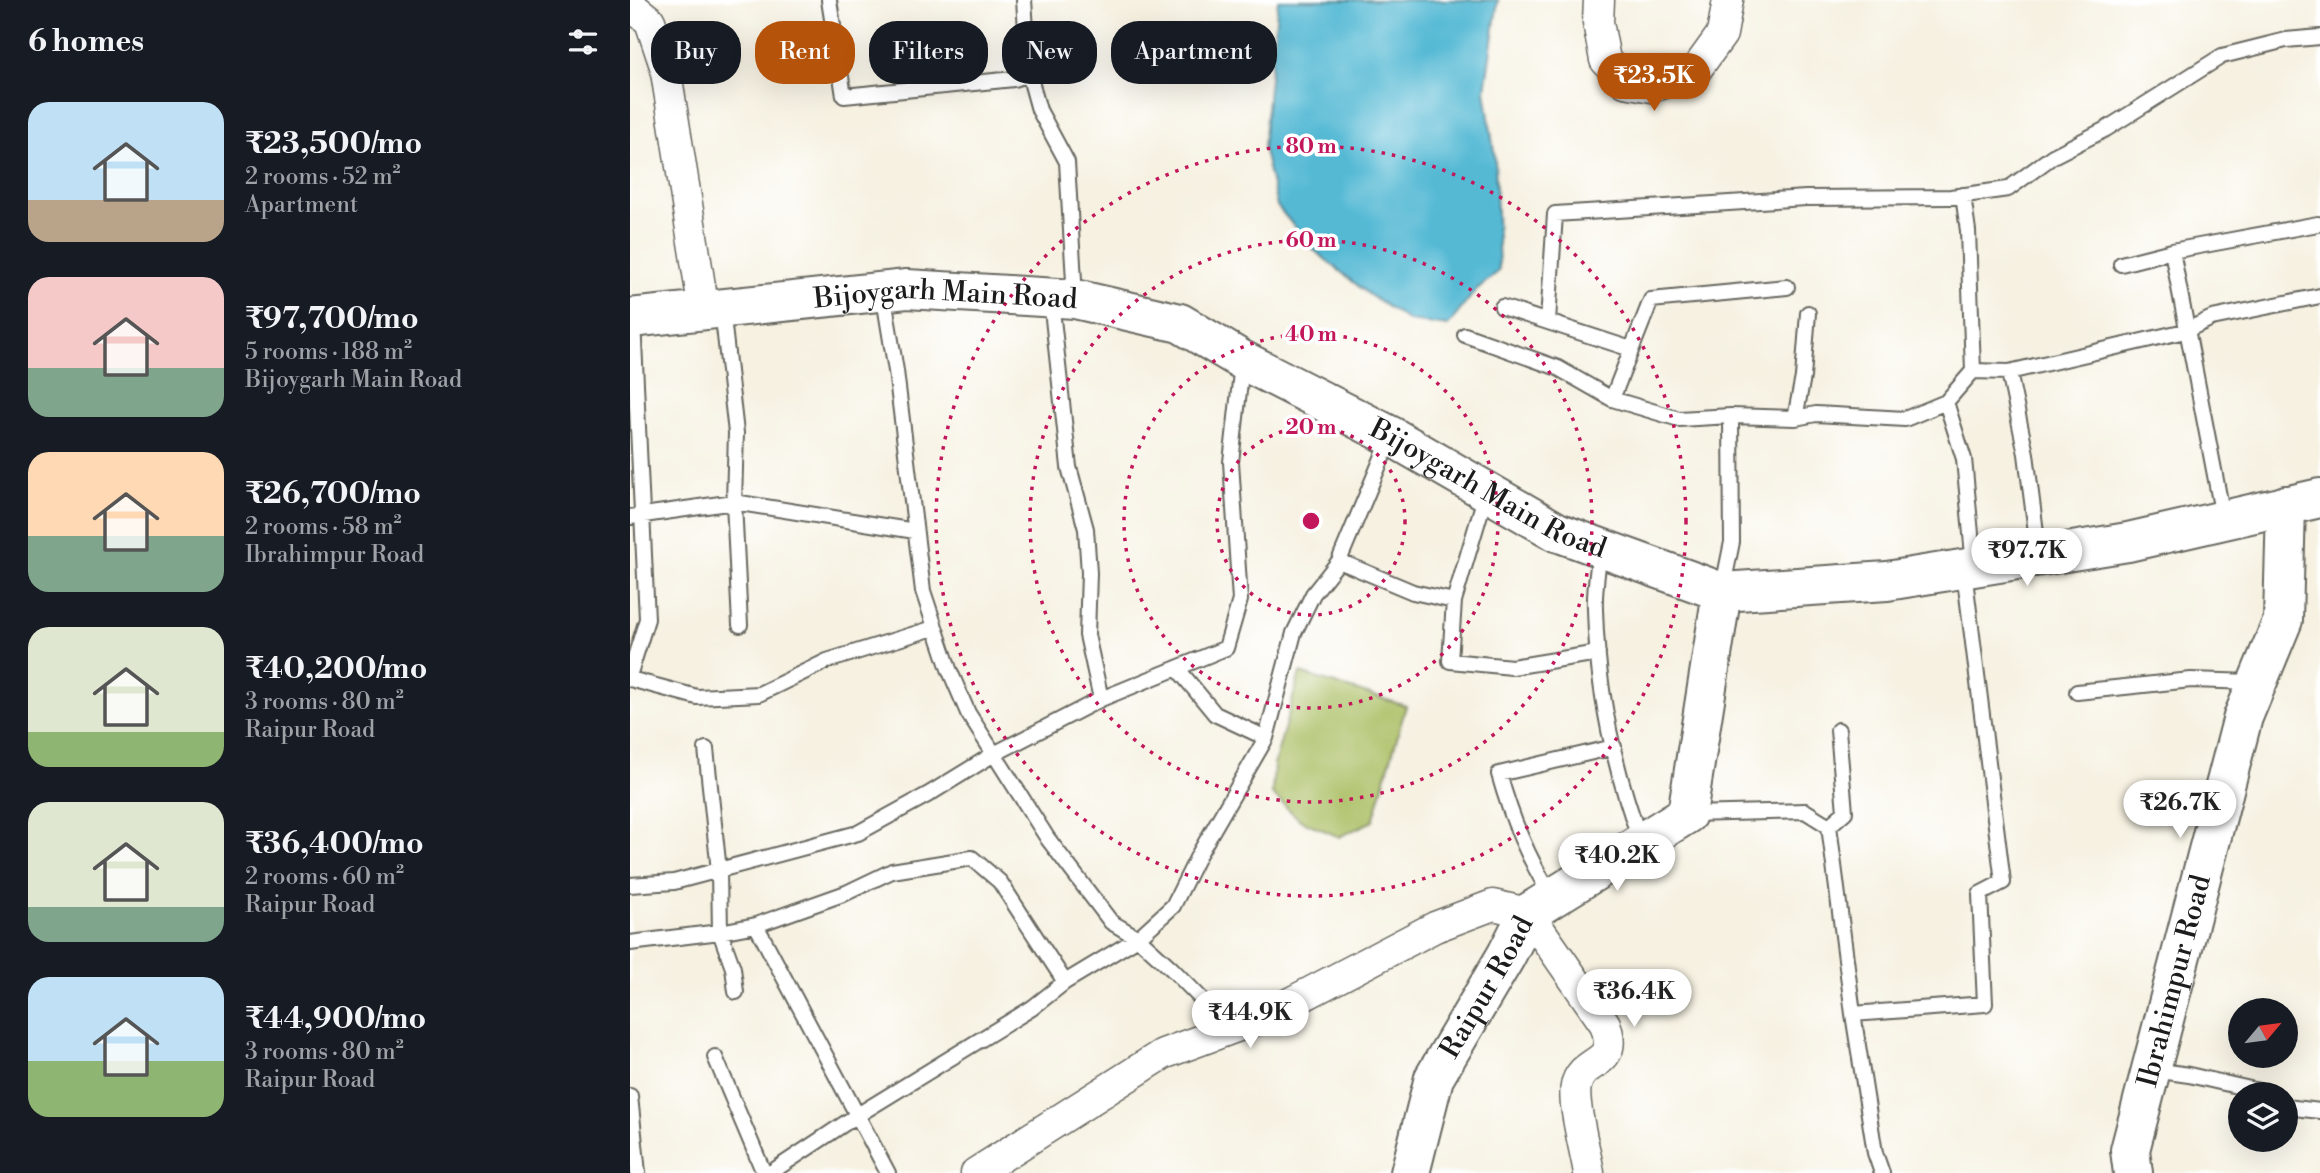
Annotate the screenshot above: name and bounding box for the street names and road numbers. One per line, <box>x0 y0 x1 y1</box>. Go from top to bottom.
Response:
street label: Bijoygarh Main Road <box>811 271 1079 317</box>
street label: Bijoygarh Main Road <box>1363 410 1611 566</box>
street label: Ibrahimpur Road <box>2130 871 2219 1091</box>
street label: Raipur Road <box>1432 910 1541 1065</box>

